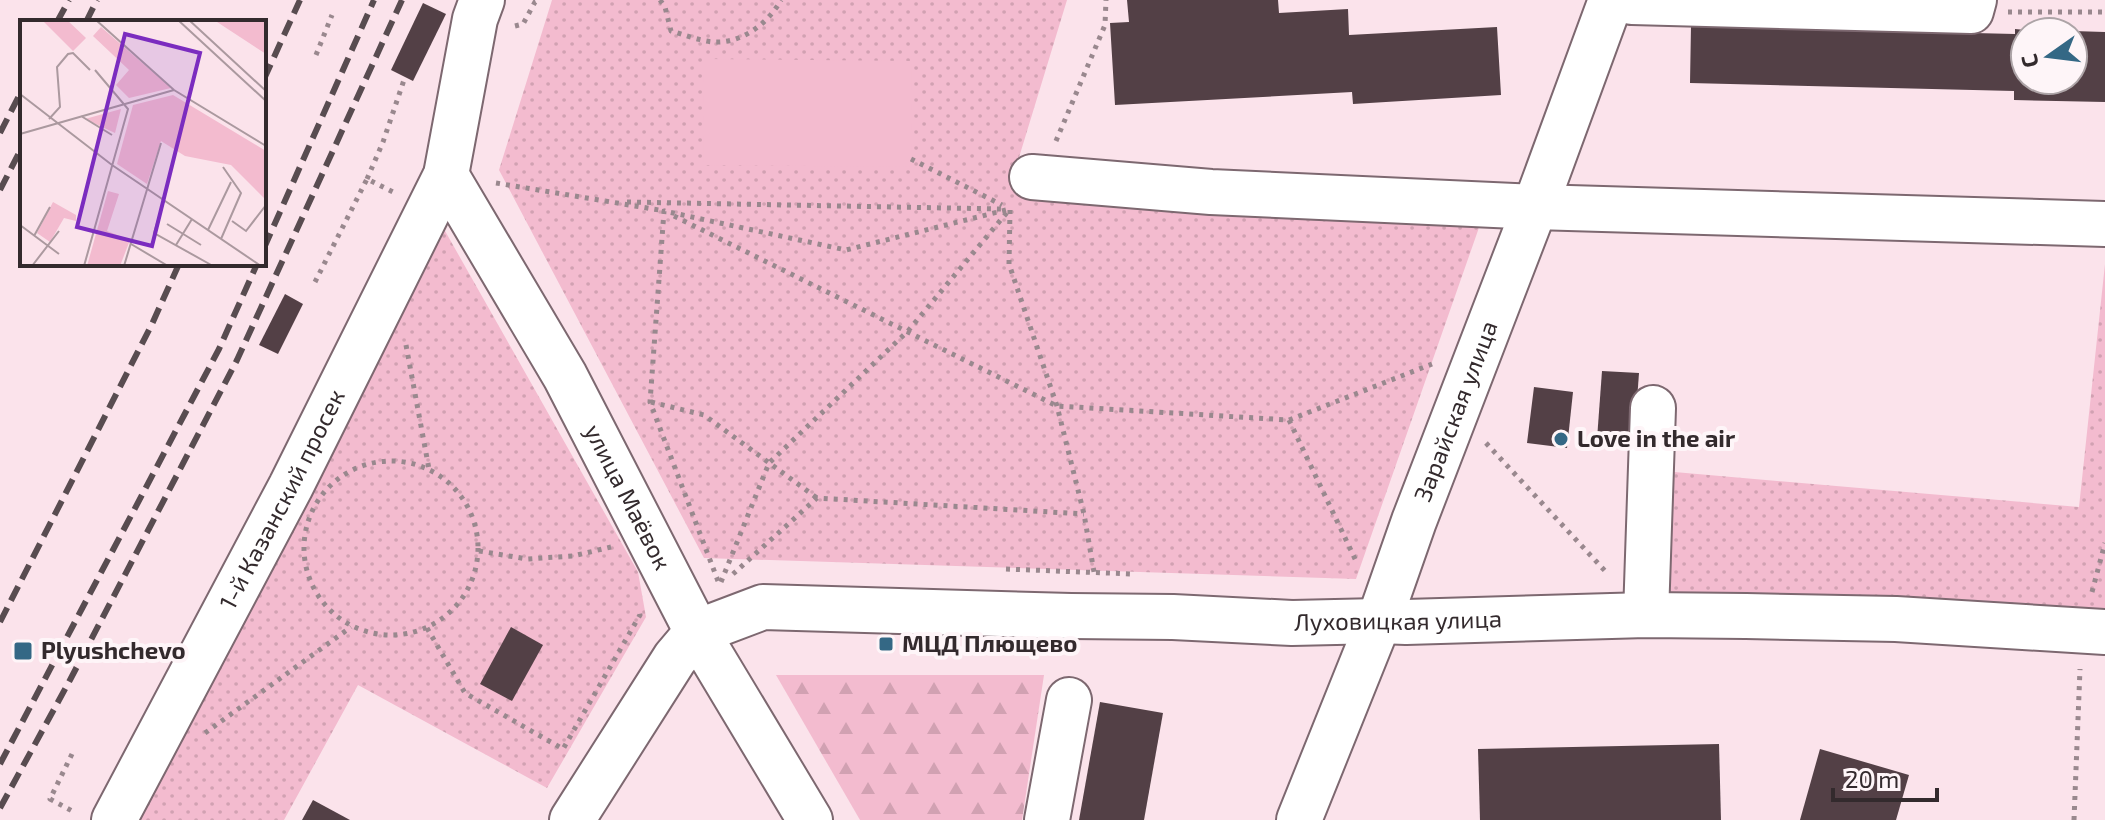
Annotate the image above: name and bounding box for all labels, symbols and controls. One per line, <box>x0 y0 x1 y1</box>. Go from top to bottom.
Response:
north arrow <box>2009 16 2089 96</box>
inset map <box>20 20 266 266</box>
text: С <box>2014 52 2043 71</box>
street label: Зарайская улица <box>1407 316 1503 505</box>
street label: 1-й Казанский просек <box>212 384 350 614</box>
street label: улица Маёвок <box>579 419 678 574</box>
place label: Love in the air <box>1577 423 1736 452</box>
marker: Love in the air <box>1552 430 1570 448</box>
street label: Луховицкая улица <box>1294 603 1502 637</box>
place label: МЦД Плющево <box>902 628 1077 657</box>
place label: Plyushchevo <box>41 635 186 664</box>
marker: МЦД Плющево <box>877 635 895 653</box>
marker: Plyushchevo <box>12 640 34 662</box>
scale bar <box>1833 752 1937 802</box>
text: 20 m <box>1845 764 1899 793</box>

